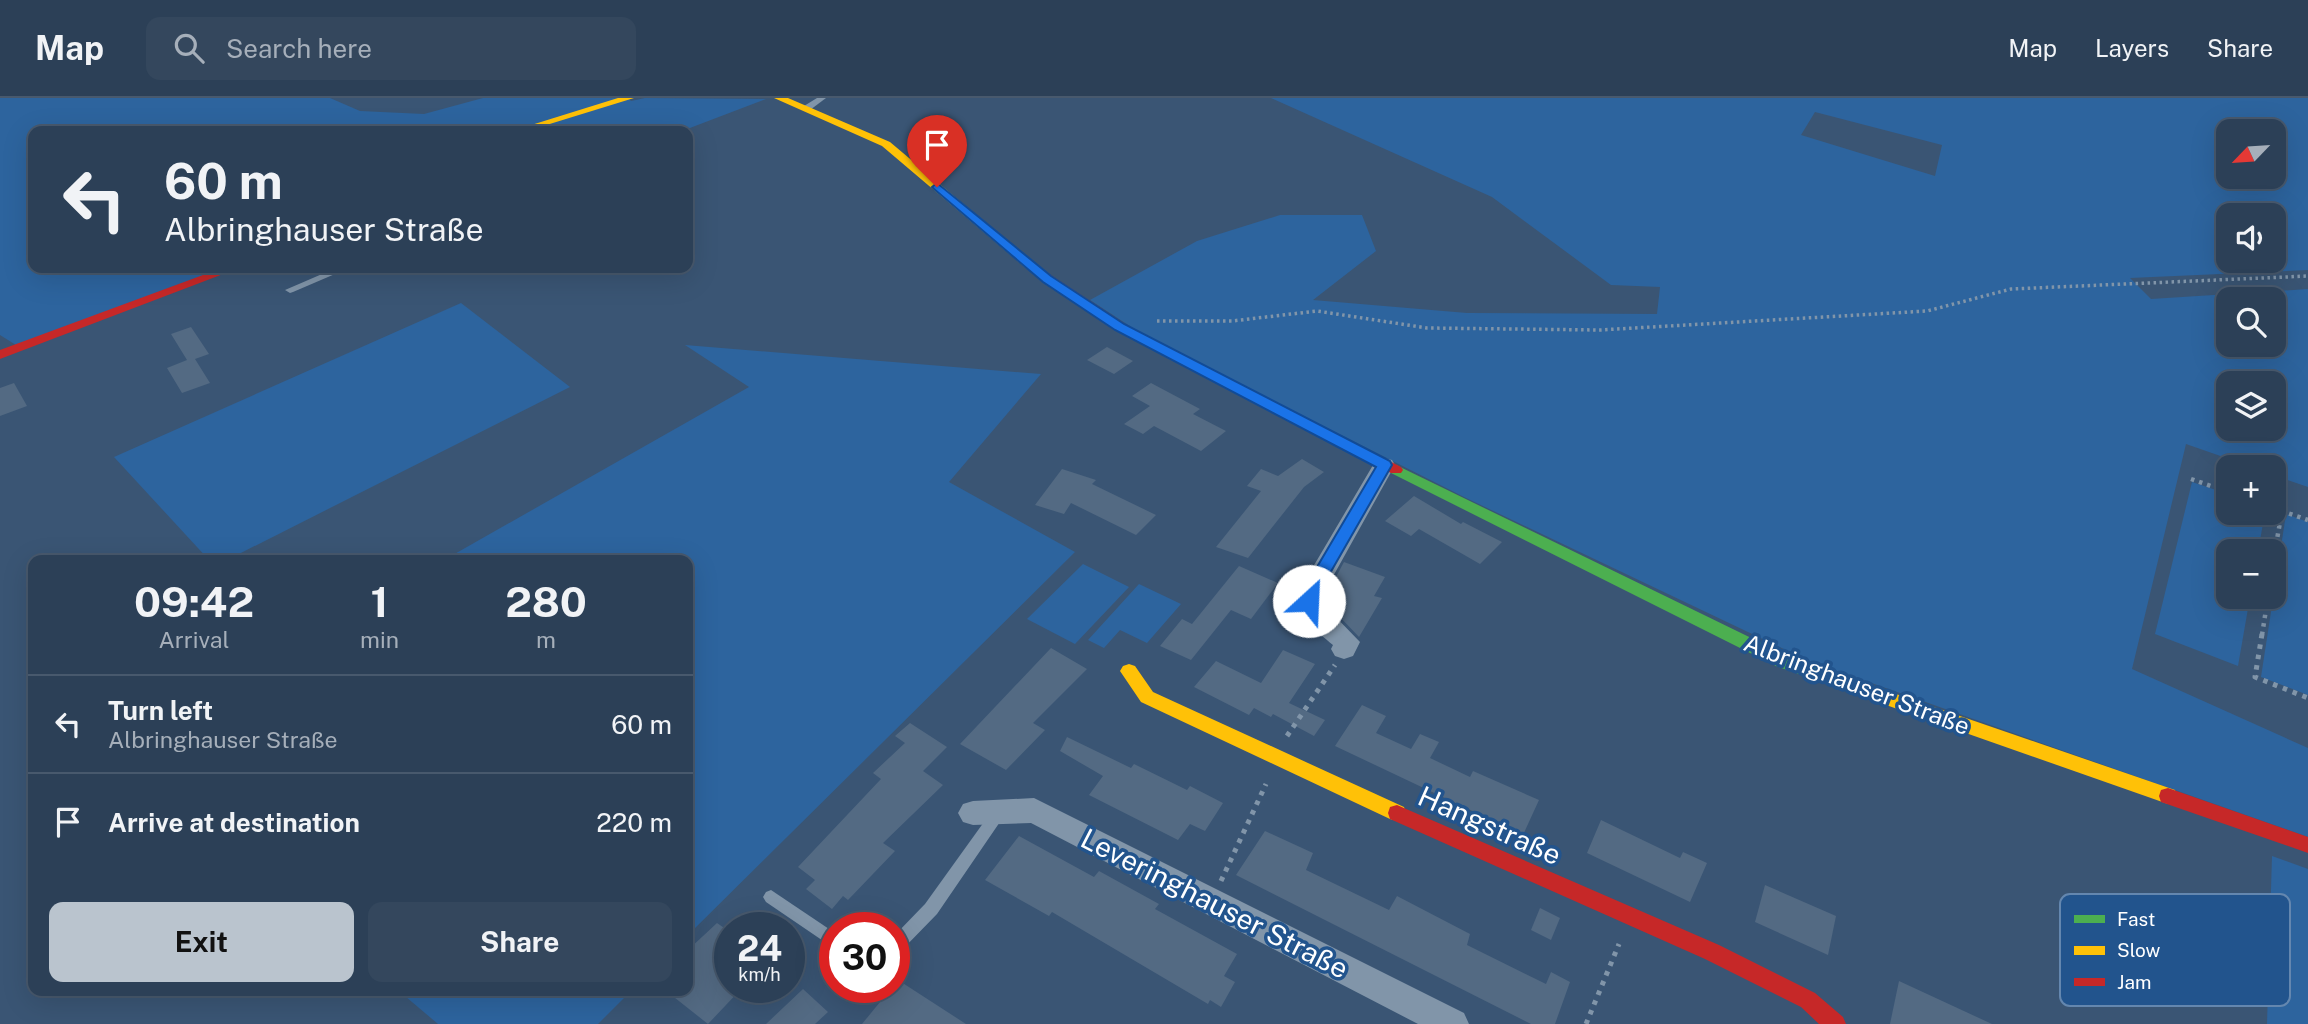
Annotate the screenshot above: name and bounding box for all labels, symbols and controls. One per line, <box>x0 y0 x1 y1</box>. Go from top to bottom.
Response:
search box <box>146 17 636 80</box>
text: Map <box>35 29 104 67</box>
icon: search <box>170 29 208 67</box>
text: Search here <box>226 33 372 64</box>
text: Map <box>2008 34 2057 62</box>
text: Layers <box>2095 34 2169 62</box>
text: Share <box>2207 34 2273 62</box>
pin <box>907 115 967 187</box>
north arrow <box>2216 119 2286 189</box>
map controls <box>2216 119 2286 609</box>
icon: arrive <box>918 126 956 164</box>
text: 60 m <box>164 152 283 210</box>
icon: left <box>49 154 140 245</box>
button: sound <box>2216 203 2286 273</box>
text: Albringhauser Straße <box>164 211 484 248</box>
button: search <box>2216 287 2286 357</box>
button: layers <box>2216 371 2286 441</box>
button: + <box>2216 455 2286 525</box>
button: − <box>2216 539 2286 609</box>
position arrow <box>1272 564 1346 638</box>
text: 09:42 <box>134 577 254 626</box>
text: 1 <box>371 577 389 626</box>
text: 280 <box>505 577 587 626</box>
text: Arrival <box>159 626 230 653</box>
text: min <box>360 626 399 653</box>
text: m <box>536 626 556 653</box>
street label: Albringhauser Straße <box>1740 628 1974 740</box>
text: Turn left <box>108 695 213 726</box>
icon: left <box>49 705 87 743</box>
text: 60 m <box>611 709 672 740</box>
text: Albringhauser Straße <box>108 726 338 753</box>
street label: Hangstraße <box>1413 779 1567 871</box>
icon: arrive <box>49 803 87 841</box>
text: Arrive at destination <box>108 807 360 838</box>
text: 220 m <box>596 807 672 838</box>
street label: Leveringhauser Straße <box>1076 821 1354 985</box>
legend <box>2060 894 2290 1006</box>
button: Exit <box>49 902 354 982</box>
button: Share <box>368 902 672 982</box>
text: Fast <box>2117 908 2155 930</box>
speed limit sign: 30 <box>819 912 910 1003</box>
text: 24 <box>737 928 782 969</box>
text: Slow <box>2117 939 2161 961</box>
text: km/h <box>738 964 781 985</box>
text: Jam <box>2117 971 2151 993</box>

